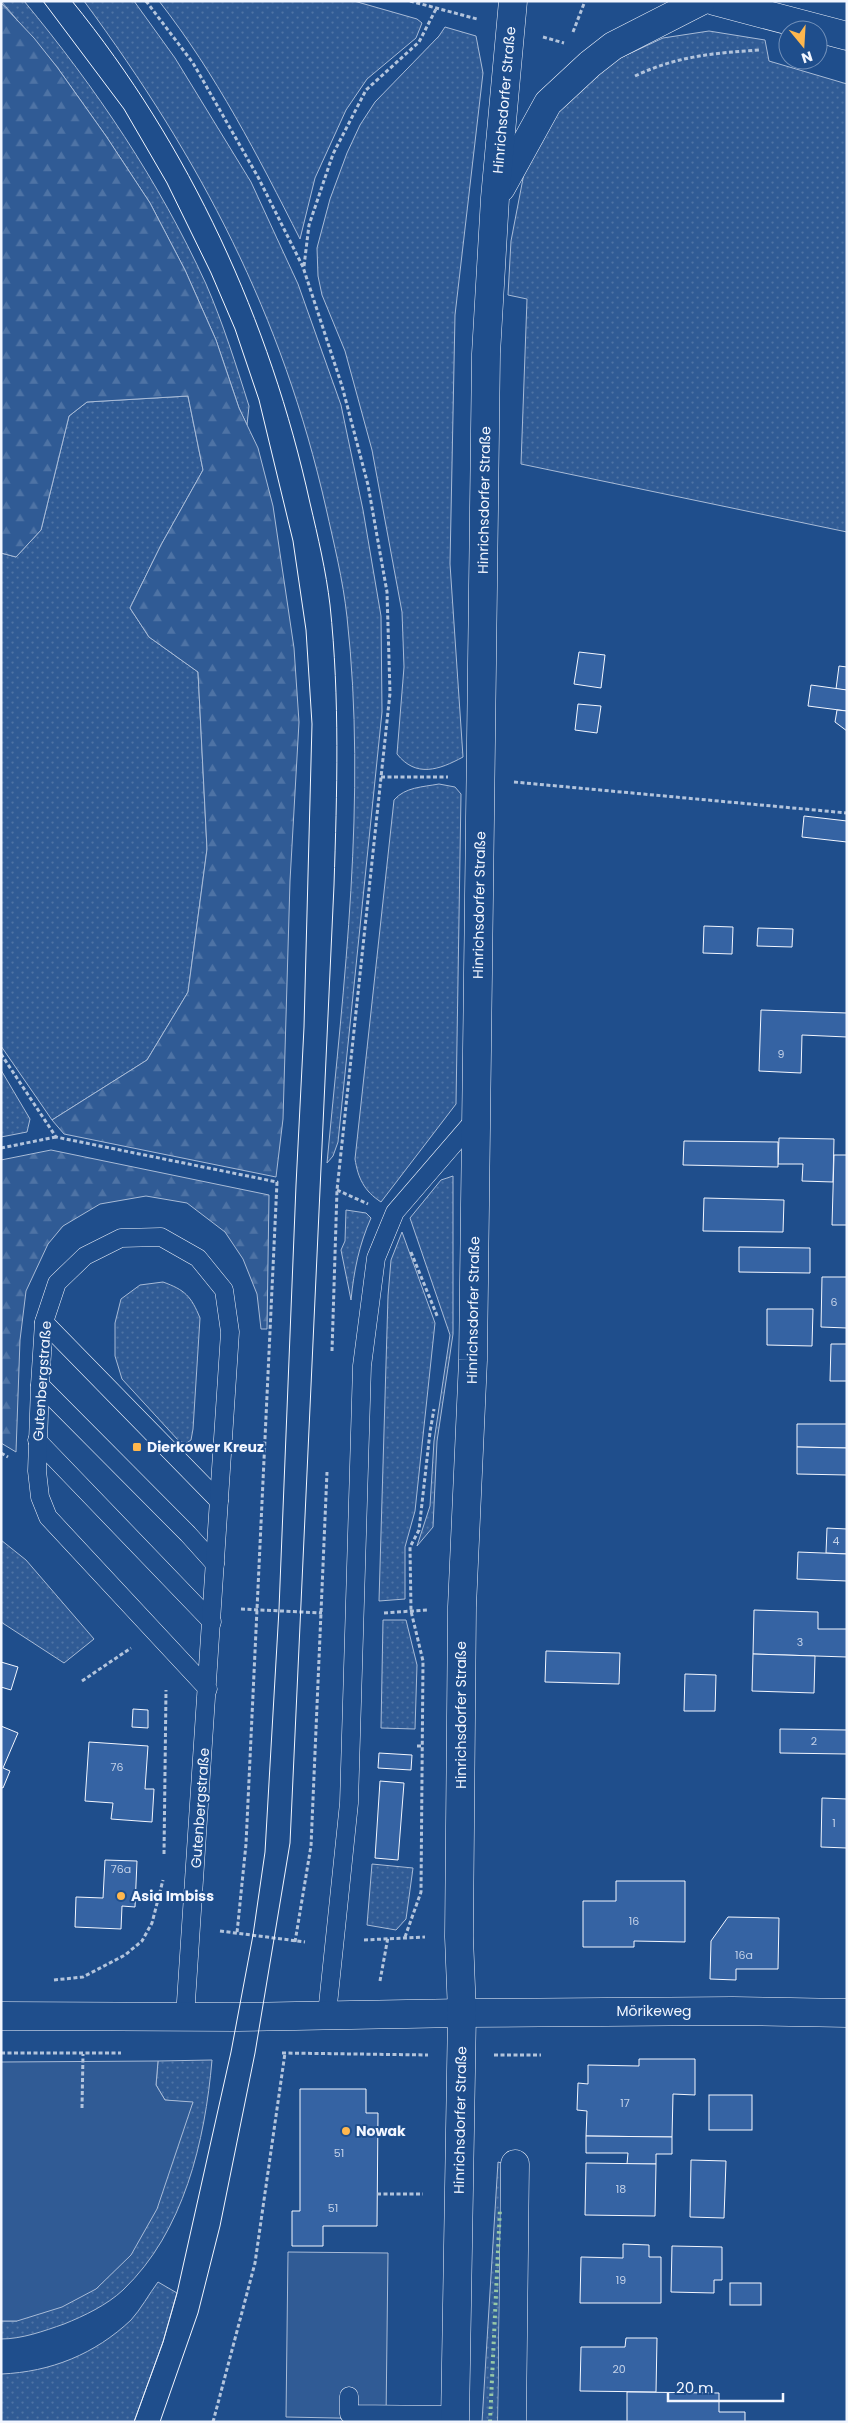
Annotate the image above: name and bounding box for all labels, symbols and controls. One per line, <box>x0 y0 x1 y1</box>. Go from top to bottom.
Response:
north arrow <box>778 20 828 70</box>
street label: Hinrichsdorfer Straße <box>488 25 520 174</box>
text: N <box>799 46 815 69</box>
street label: Hinrichsdorfer Straße <box>473 426 495 574</box>
street label: Hinrichsdorfer Straße <box>468 831 490 979</box>
house number: 9 <box>778 1046 785 1062</box>
street label: Hinrichsdorfer Straße <box>462 1236 484 1384</box>
house number: 6 <box>831 1294 838 1310</box>
street label: Gutenbergstraße <box>28 1320 56 1442</box>
place label: Dierkower Kreuz <box>147 1437 264 1457</box>
marker: Dierkower Kreuz <box>131 1441 143 1453</box>
house number: 4 <box>833 1533 840 1549</box>
house number: 3 <box>797 1634 803 1650</box>
street label: Hinrichsdorfer Straße <box>451 1641 471 1789</box>
house number: 2 <box>811 1733 817 1749</box>
street label: Gutenbergstraße <box>186 1747 214 1869</box>
house number: 76 <box>111 1759 124 1775</box>
house number: 1 <box>832 1815 836 1831</box>
house number: 76a <box>111 1861 131 1877</box>
place label: Asia Imbiss <box>131 1886 214 1906</box>
marker: Asia Imbiss <box>115 1890 127 1902</box>
house number: 16 <box>629 1913 639 1929</box>
house number: 16a <box>735 1947 753 1963</box>
street label: Mörikeweg <box>616 2001 692 2021</box>
street label: Hinrichsdorfer Straße <box>449 2046 471 2194</box>
house number: 17 <box>620 2095 630 2111</box>
place label: Nowak <box>356 2121 406 2141</box>
marker: Nowak <box>340 2125 352 2137</box>
house number: 51 <box>334 2145 344 2161</box>
house number: 18 <box>616 2181 626 2197</box>
house number: 51 <box>328 2200 338 2216</box>
house number: 19 <box>616 2272 626 2288</box>
house number: 20 <box>612 2361 626 2377</box>
scale bar <box>668 2370 783 2402</box>
text: 20 m <box>676 2377 714 2398</box>

